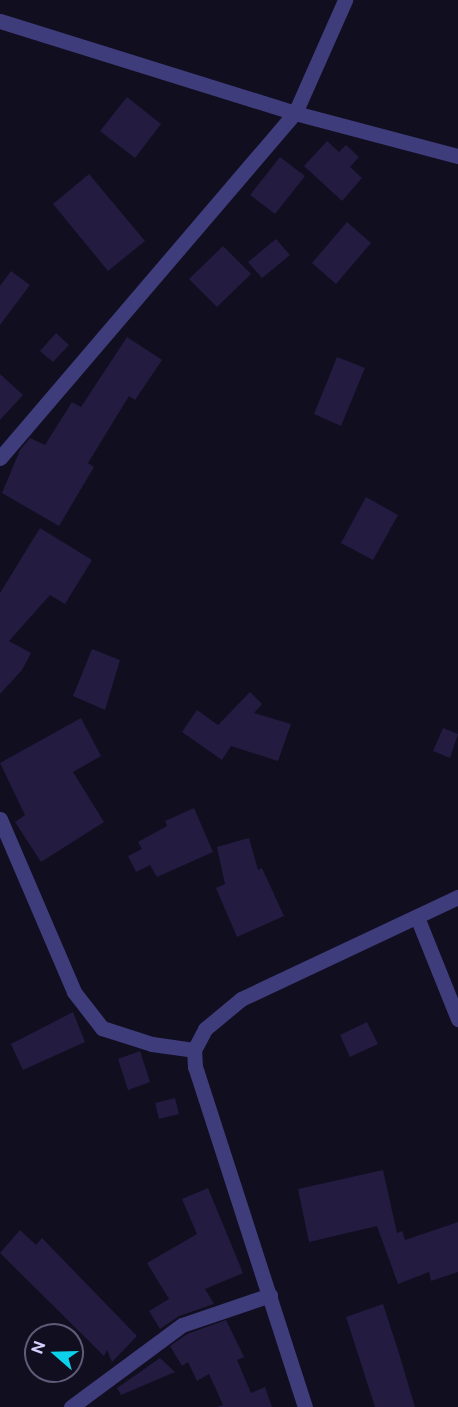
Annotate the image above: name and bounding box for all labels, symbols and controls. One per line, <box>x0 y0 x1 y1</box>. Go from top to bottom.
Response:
north arrow <box>24 1323 84 1383</box>
text: N <box>27 1338 50 1356</box>

